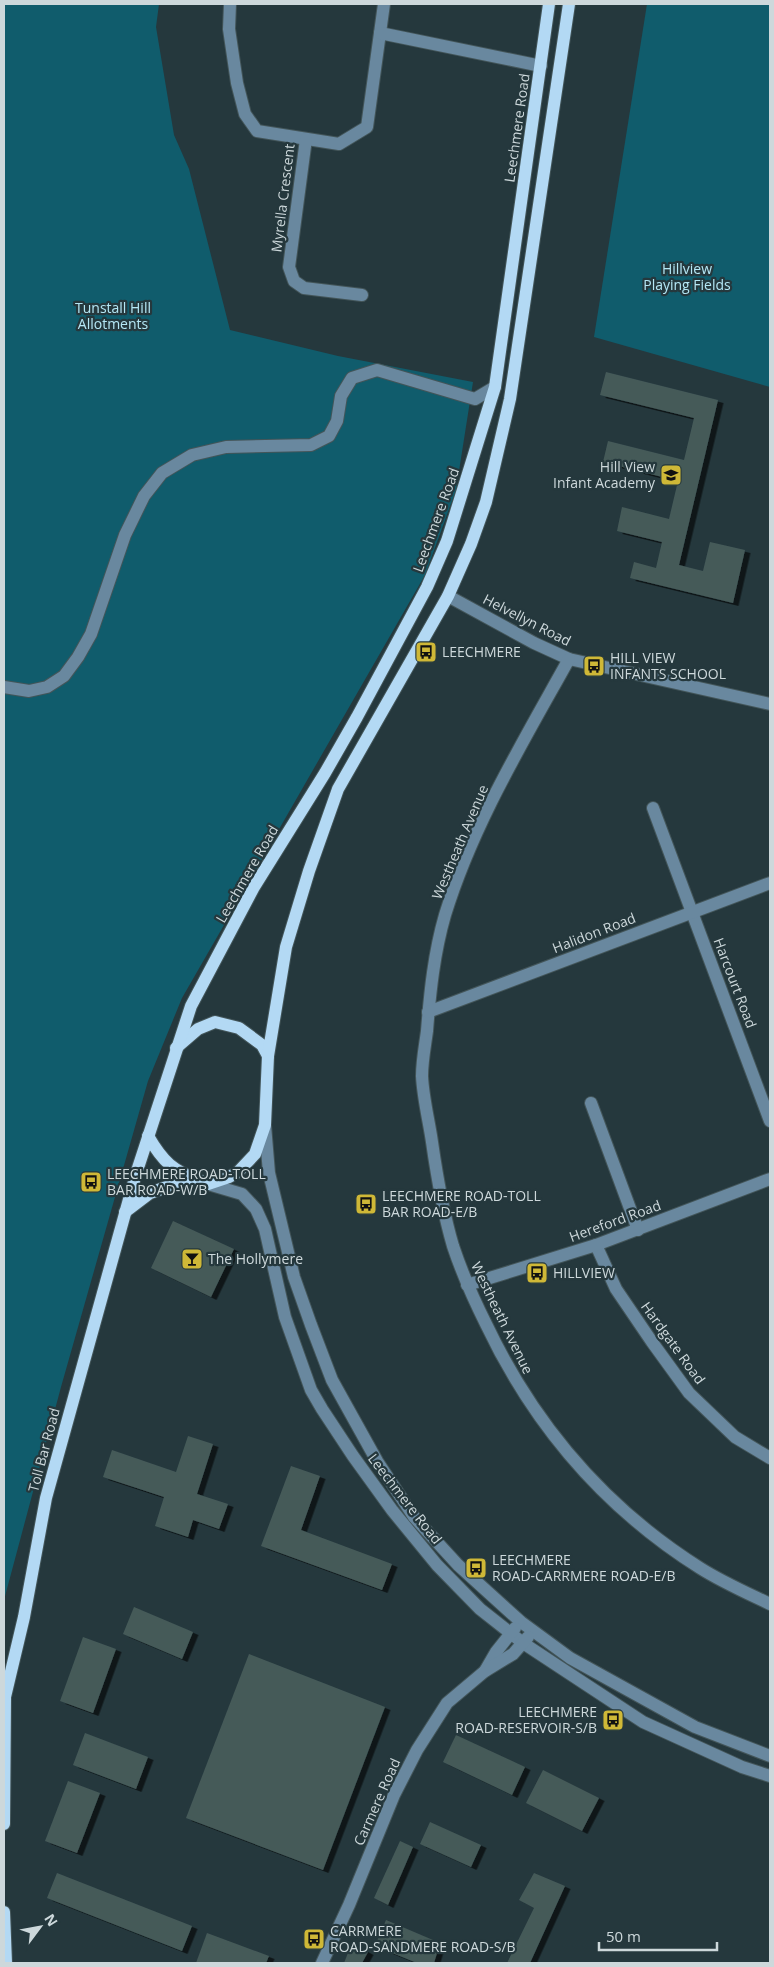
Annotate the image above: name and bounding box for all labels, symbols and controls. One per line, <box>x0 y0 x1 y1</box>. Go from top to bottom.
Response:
street label: Leechmere Road <box>499 72 534 184</box>
street label: Myrella Crescent <box>266 143 299 253</box>
park label: Hillview Playing Fields <box>643 259 731 294</box>
park label: Tunstall Hill Allotments <box>75 298 151 333</box>
place label: Hill View Infant Academy <box>553 457 656 492</box>
school or university icon: Hill View Infant Academy <box>659 463 683 487</box>
street label: Leechmere Road <box>408 465 463 575</box>
street label: Helvellyn Road <box>480 589 574 650</box>
bus stop icon: LEECHMERE <box>414 640 438 664</box>
place label: LEECHMERE <box>442 642 521 661</box>
place label: HILL VIEW INFANTS SCHOOL <box>610 648 726 683</box>
bus stop icon: HILL VIEW INFANTS SCHOOL <box>582 654 606 678</box>
street label: Westheath Avenue <box>427 782 492 902</box>
street label: Leechmere Road <box>211 821 282 926</box>
street label: Halidon Road <box>549 908 638 957</box>
street label: Harcourt Road <box>710 935 761 1031</box>
place label: LEECHMERE ROAD-TOLL BAR ROAD-W/B <box>107 1164 266 1199</box>
bus stop icon: LEECHMERE ROAD-TOLL BAR ROAD-W/B <box>79 1170 103 1194</box>
place label: LEECHMERE ROAD-TOLL BAR ROAD-E/B <box>382 1186 541 1221</box>
bus stop icon: LEECHMERE ROAD-TOLL BAR ROAD-E/B <box>354 1192 378 1216</box>
street label: Hereford Road <box>566 1195 663 1246</box>
bar icon: The Hollymere <box>180 1247 204 1271</box>
place label: The Hollymere <box>208 1249 303 1268</box>
street label: Westheath Avenue <box>467 1259 538 1377</box>
bus stop icon: HILLVIEW <box>525 1261 549 1285</box>
place label: HILLVIEW <box>553 1263 615 1282</box>
street label: Hardgate Road <box>637 1298 710 1388</box>
street label: Toll Bar Road <box>23 1406 64 1494</box>
street label: Leechmere Road <box>364 1450 447 1548</box>
place label: LEECHMERE ROAD-CARRMERE ROAD-E/B <box>492 1550 675 1585</box>
bus stop icon: LEECHMERE ROAD-CARRMERE ROAD-E/B <box>464 1556 488 1580</box>
place label: LEECHMERE ROAD-RESERVOIR-S/B <box>455 1702 597 1737</box>
bus stop icon: LEECHMERE ROAD-RESERVOIR-S/B <box>601 1708 625 1732</box>
street label: Carmere Road <box>349 1755 404 1848</box>
north arrow <box>15 1902 65 1952</box>
text: N <box>40 1910 63 1930</box>
scale bar <box>599 1920 716 1952</box>
place label: CARRMERE ROAD-SANDMERE ROAD-S/B <box>330 1921 516 1956</box>
text: 50 m <box>606 1926 641 1946</box>
bus stop icon: CARRMERE ROAD-SANDMERE ROAD-S/B <box>302 1927 326 1951</box>

